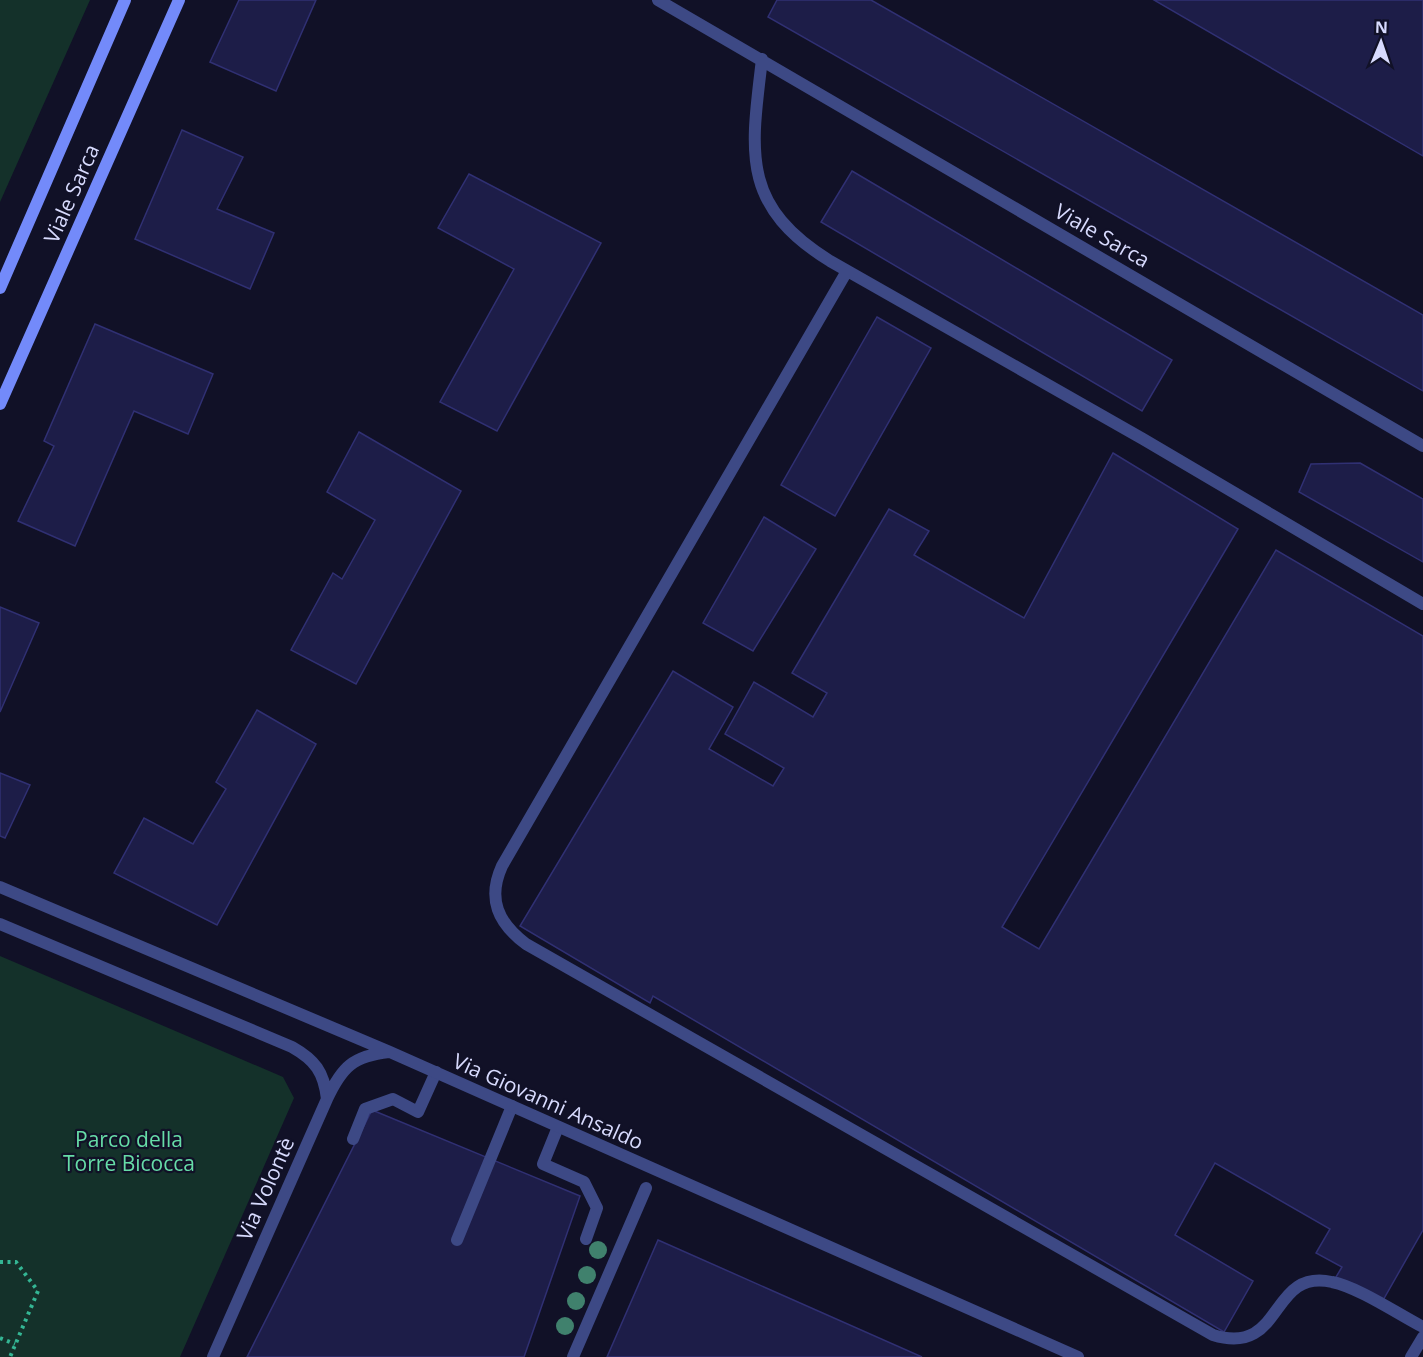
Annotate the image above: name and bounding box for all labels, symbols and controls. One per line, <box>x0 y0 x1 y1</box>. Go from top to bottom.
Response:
north arrow <box>1351 12 1411 72</box>
text: N <box>1375 16 1388 38</box>
street label: Viale Sarca <box>37 140 105 247</box>
street label: Viale Sarca <box>1050 197 1155 274</box>
street label: Via Giovanni Ansaldo <box>449 1047 648 1156</box>
park label: Parco della Torre Bicocca <box>63 1125 195 1177</box>
street label: Via Volontè <box>230 1133 300 1245</box>

